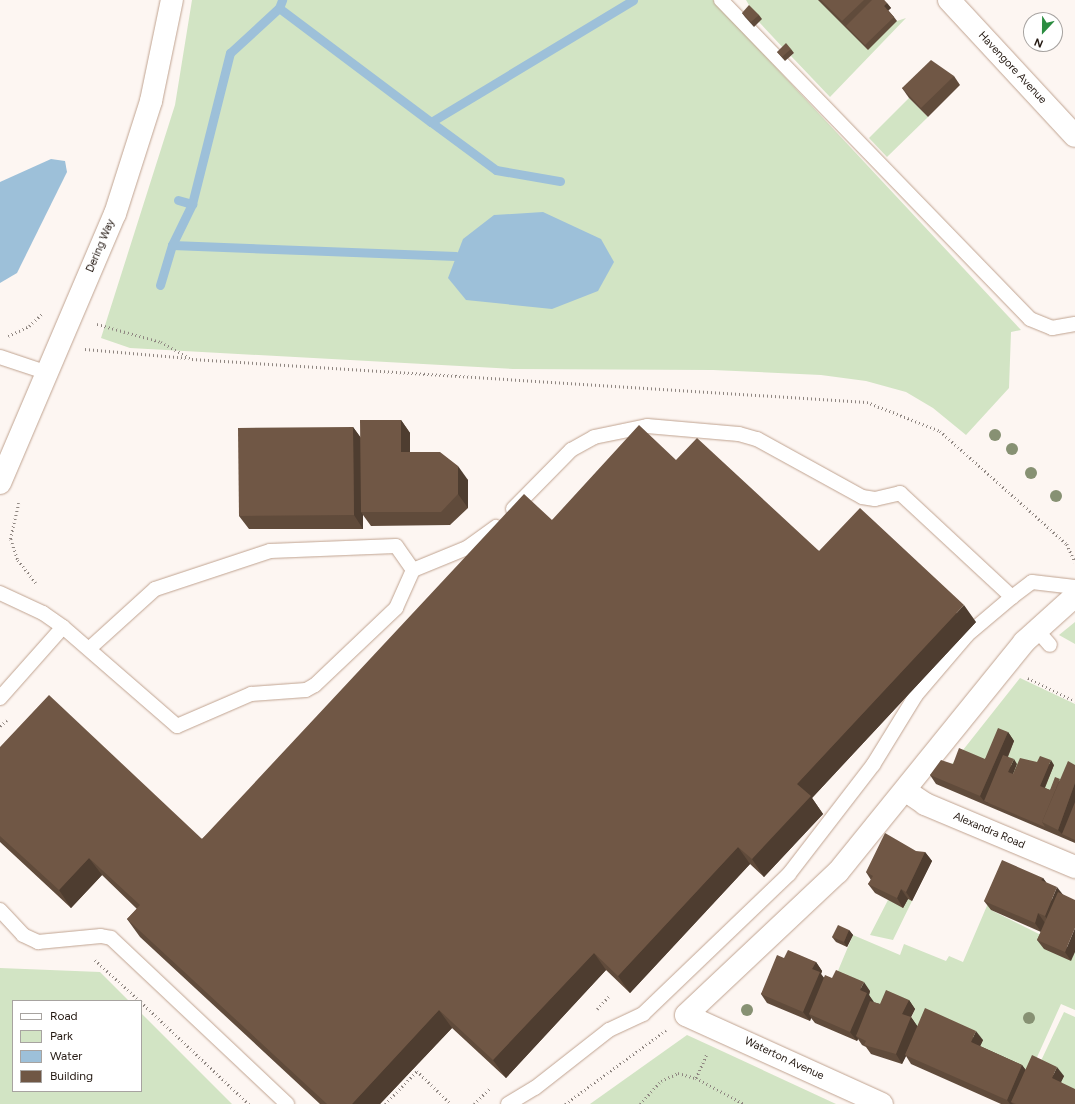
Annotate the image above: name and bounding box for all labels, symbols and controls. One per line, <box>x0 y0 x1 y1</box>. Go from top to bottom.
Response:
north arrow <box>1023 12 1063 52</box>
street label: Havengore Avenue <box>975 29 1049 107</box>
text: N <box>1032 35 1045 50</box>
street label: Dering Way <box>84 217 118 275</box>
street label: Alexandra Road <box>951 810 1027 852</box>
legend <box>12 1000 142 1092</box>
text: Road <box>50 1009 78 1023</box>
text: Park <box>50 1029 73 1043</box>
street label: Waterton Avenue <box>742 1035 826 1083</box>
text: Water <box>50 1049 82 1063</box>
text: Building <box>50 1069 93 1083</box>

